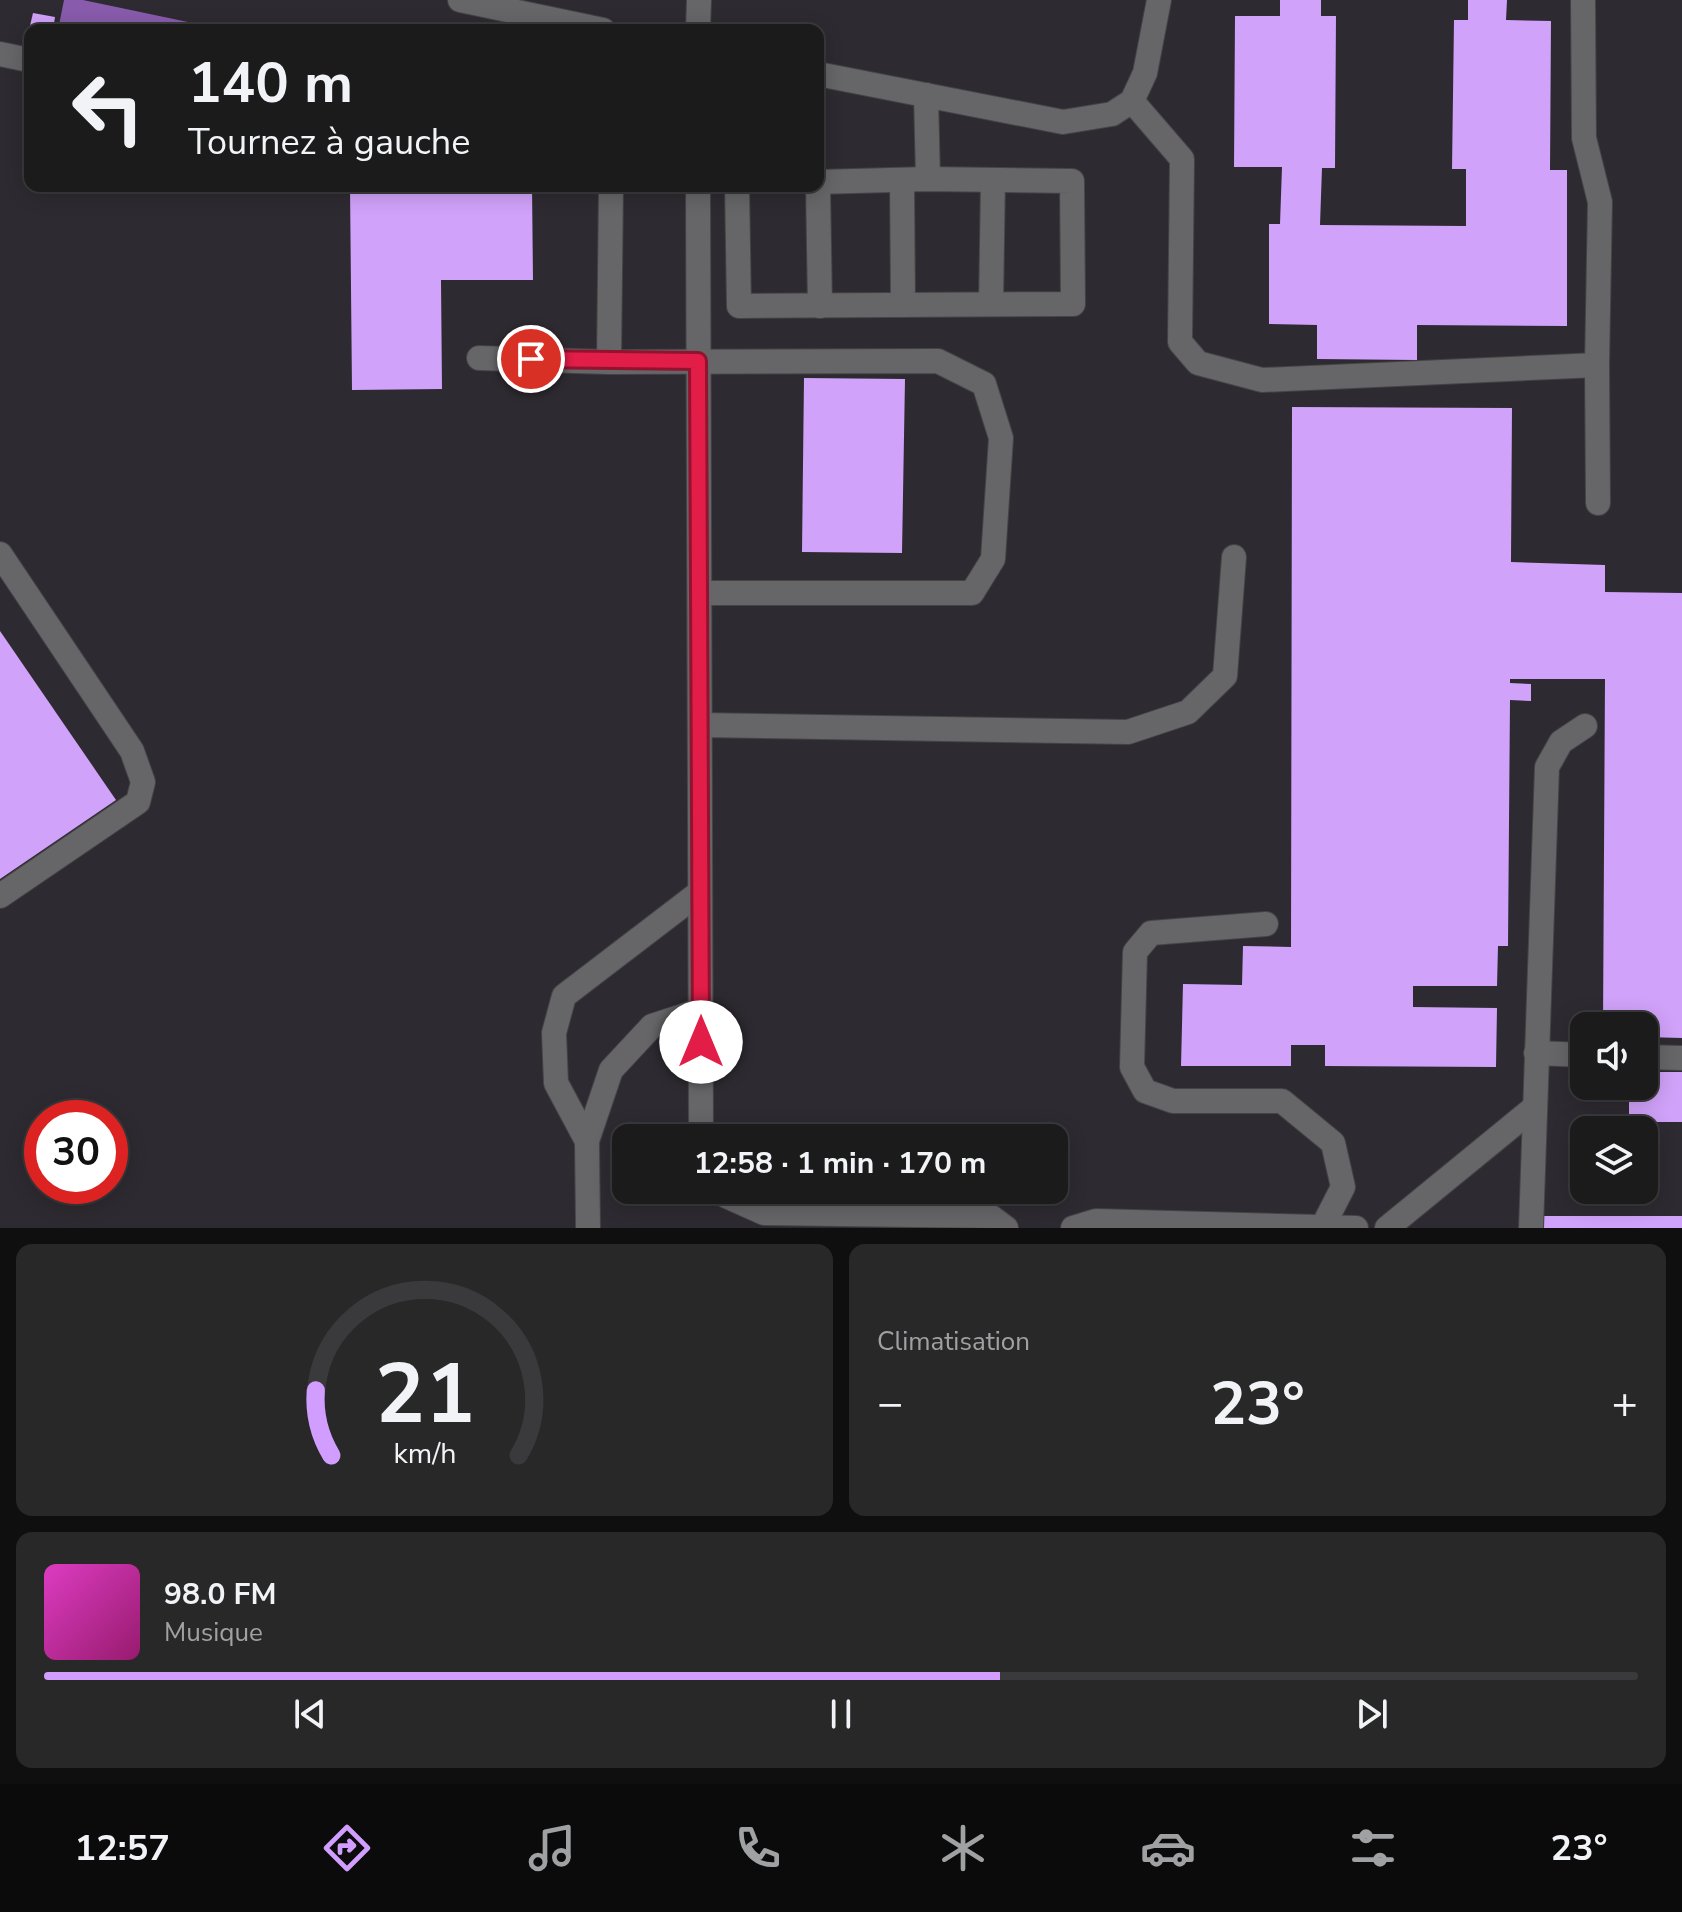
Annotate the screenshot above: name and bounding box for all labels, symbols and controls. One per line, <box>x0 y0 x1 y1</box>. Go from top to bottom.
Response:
text: 140 m <box>188 45 353 122</box>
icon: left <box>56 56 160 160</box>
text: Tournez à gauche <box>188 118 470 167</box>
pin <box>497 325 565 393</box>
icon: arrive <box>509 337 553 381</box>
position arrow <box>659 1000 743 1084</box>
map controls <box>1570 1012 1658 1204</box>
button: sound <box>1570 1012 1658 1100</box>
speed limit sign: 30 <box>24 1100 128 1204</box>
button: layers <box>1570 1116 1658 1204</box>
text: 12:58 · 1 min · 170 m <box>694 1143 986 1184</box>
text: Climatisation <box>877 1324 1030 1359</box>
text: 21 <box>375 1338 474 1451</box>
text: 23° <box>1210 1363 1305 1445</box>
text: − <box>877 1374 903 1434</box>
text: + <box>1612 1374 1638 1434</box>
text: km/h <box>393 1434 456 1473</box>
text: 98.0 FM <box>164 1574 276 1615</box>
text: Musique <box>164 1615 263 1650</box>
icon: previous <box>288 1692 332 1736</box>
icon: pause <box>819 1692 863 1736</box>
icon: next <box>1350 1692 1394 1736</box>
icon: directions <box>319 1820 375 1876</box>
icon: music <box>524 1820 580 1876</box>
icon: phone <box>730 1820 786 1876</box>
icon: climate <box>935 1820 991 1876</box>
icon: car <box>1140 1820 1196 1876</box>
icon: filters <box>1345 1820 1401 1876</box>
text: 12:57 <box>75 1824 170 1873</box>
text: 23° <box>1550 1824 1607 1873</box>

